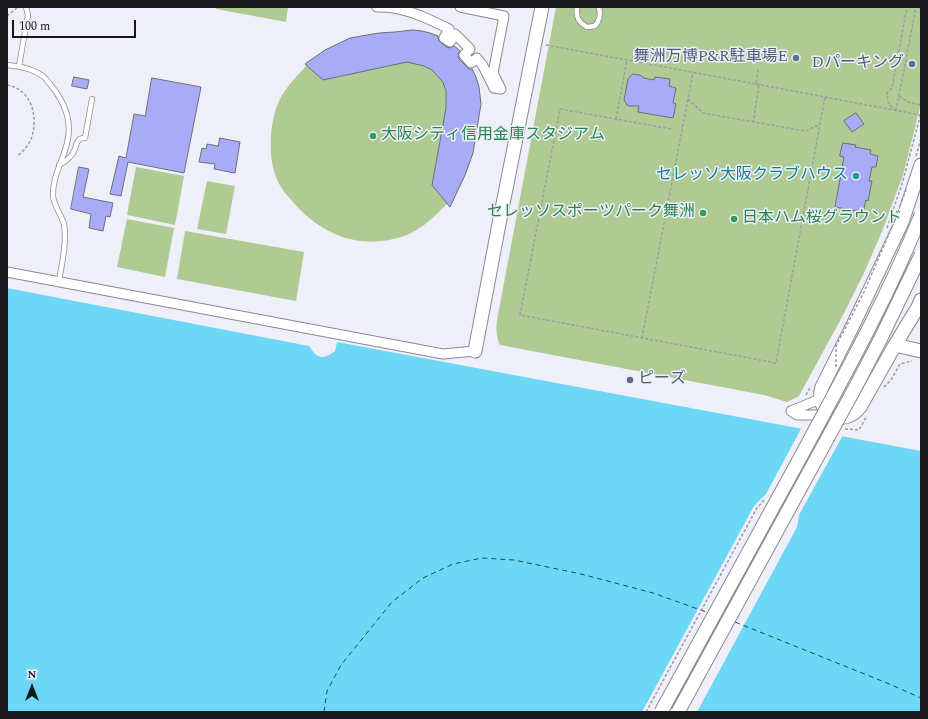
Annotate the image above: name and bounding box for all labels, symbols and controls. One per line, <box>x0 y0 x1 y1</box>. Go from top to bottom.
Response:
scale bar <box>14 12 138 38</box>
text: 100 m <box>19 17 50 36</box>
place label: 舞洲万博P&R駐車場E <box>634 48 788 68</box>
marker: 舞洲万博P&R駐車場E <box>791 53 801 63</box>
place label: Dパーキング <box>812 54 904 74</box>
marker: Dパーキング <box>907 59 917 69</box>
place label: 大阪シティ信用金庫スタジアム <box>381 126 605 146</box>
marker: 大阪シティ信用金庫スタジアム <box>368 131 378 141</box>
place label: セレッソ大阪クラブハウス <box>656 166 848 186</box>
marker: セレッソ大阪クラブハウス <box>851 171 861 181</box>
place label: セレッソスポーツパーク舞洲 <box>487 203 695 223</box>
marker: セレッソスポーツパーク舞洲 <box>698 208 708 218</box>
place label: 日本ハム桜グラウンド <box>742 209 902 229</box>
marker: 日本ハム桜グラウンド <box>729 214 739 224</box>
place label: ピーズ <box>638 370 686 390</box>
marker: ピーズ <box>625 375 635 385</box>
text: N <box>28 666 36 683</box>
north arrow <box>12 667 52 707</box>

